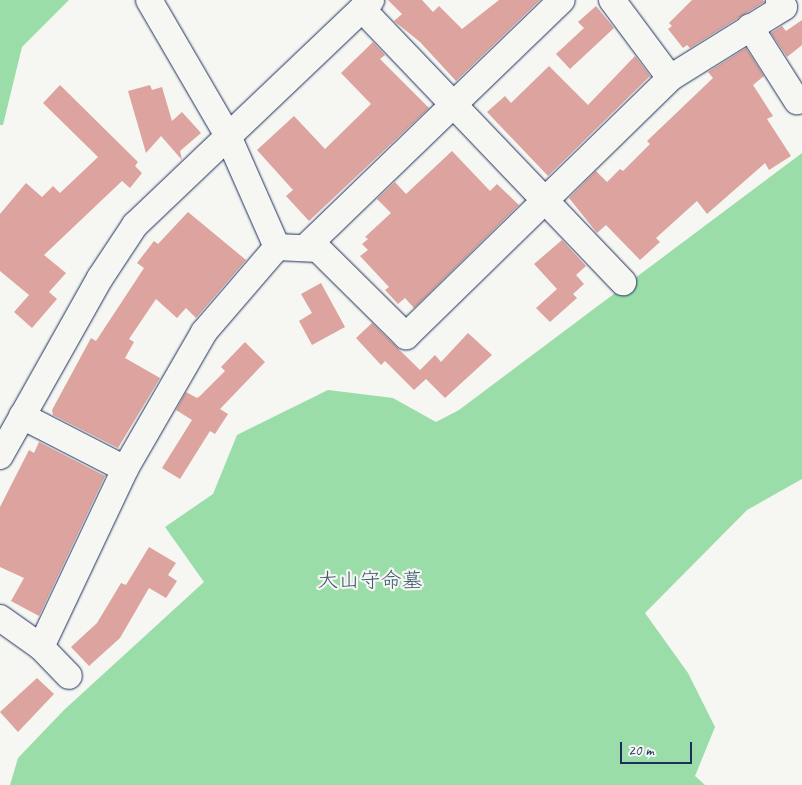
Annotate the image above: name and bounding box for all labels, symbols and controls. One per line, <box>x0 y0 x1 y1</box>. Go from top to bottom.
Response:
park label: 大山守命墓 <box>318 567 422 593</box>
scale bar <box>622 732 694 764</box>
text: 20 m <box>628 741 654 760</box>

